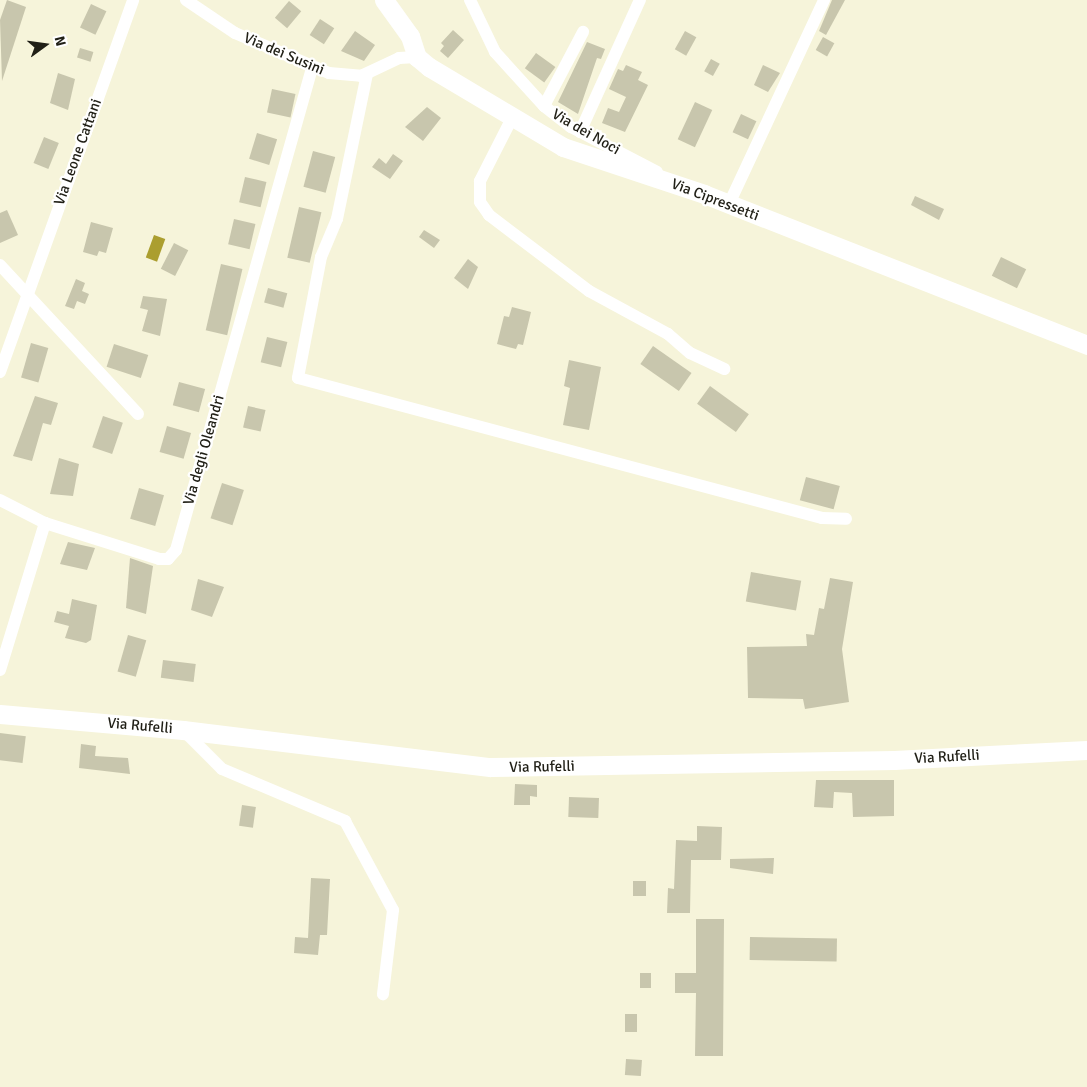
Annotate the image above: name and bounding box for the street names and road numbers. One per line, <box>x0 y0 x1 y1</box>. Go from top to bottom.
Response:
street label: Via dei Susini <box>241 29 327 79</box>
street label: Via Leone Cattani <box>50 96 106 208</box>
street label: Via dei Noci <box>549 105 623 159</box>
street label: Via Cipressetti <box>668 175 762 225</box>
street label: Via degli Oleandri <box>180 393 228 507</box>
street label: Via Rufelli <box>107 714 173 738</box>
street label: Via Rufelli <box>914 746 980 768</box>
street label: Via Rufelli <box>509 757 575 777</box>

